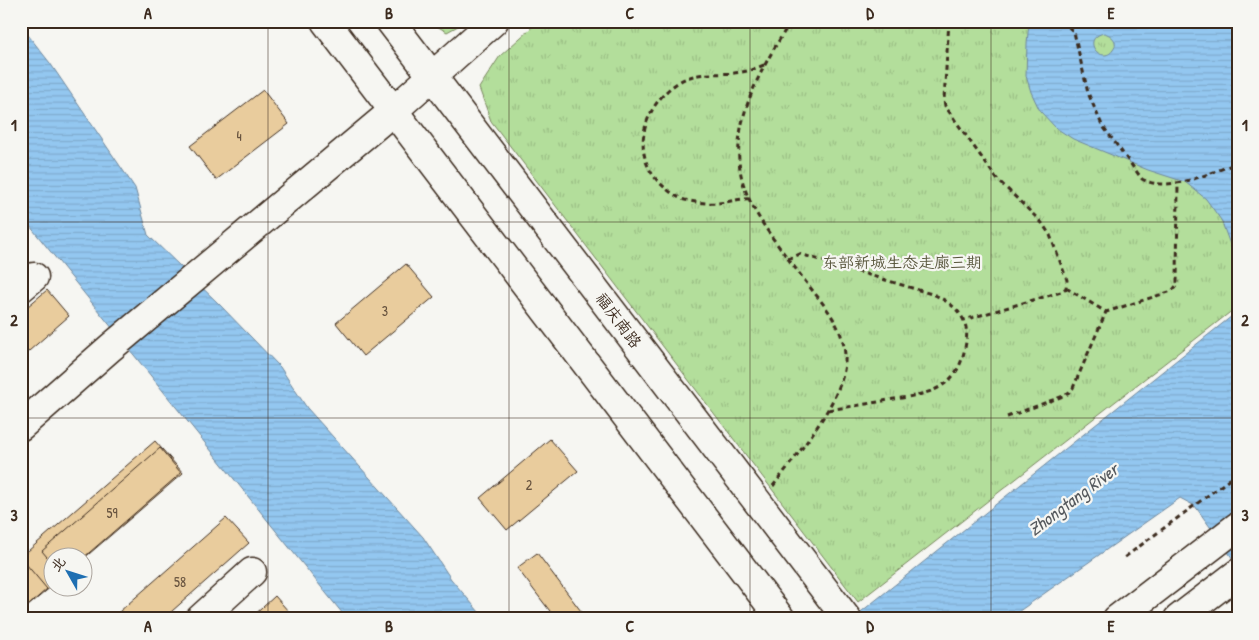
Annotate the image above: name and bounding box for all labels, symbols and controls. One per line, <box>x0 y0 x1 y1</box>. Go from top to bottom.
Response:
text: A <box>144 2 152 24</box>
text: B <box>385 2 393 24</box>
text: C <box>626 2 635 24</box>
text: D <box>866 2 874 24</box>
text: E <box>1107 2 1115 24</box>
text: 1 <box>11 114 17 136</box>
text: 1 <box>1242 114 1248 136</box>
house number: 4 <box>236 126 242 145</box>
park label: 东部新城生态走廊三期 <box>822 251 982 273</box>
street label: 福庆南路 <box>591 288 647 352</box>
house number: 3 <box>382 301 388 320</box>
text: 2 <box>10 309 18 331</box>
text: 2 <box>1241 309 1249 331</box>
water label: Zhongtang River <box>1023 456 1125 541</box>
house number: 2 <box>526 475 533 494</box>
house number: 59 <box>106 503 118 522</box>
text: 3 <box>10 504 18 526</box>
text: 3 <box>1241 504 1249 526</box>
north arrow <box>42 548 92 598</box>
text: 北 <box>46 552 69 575</box>
house number: 58 <box>174 572 186 591</box>
text: A <box>144 615 152 637</box>
text: B <box>385 615 393 637</box>
text: C <box>626 615 635 637</box>
text: D <box>866 615 874 637</box>
text: E <box>1107 615 1115 637</box>

